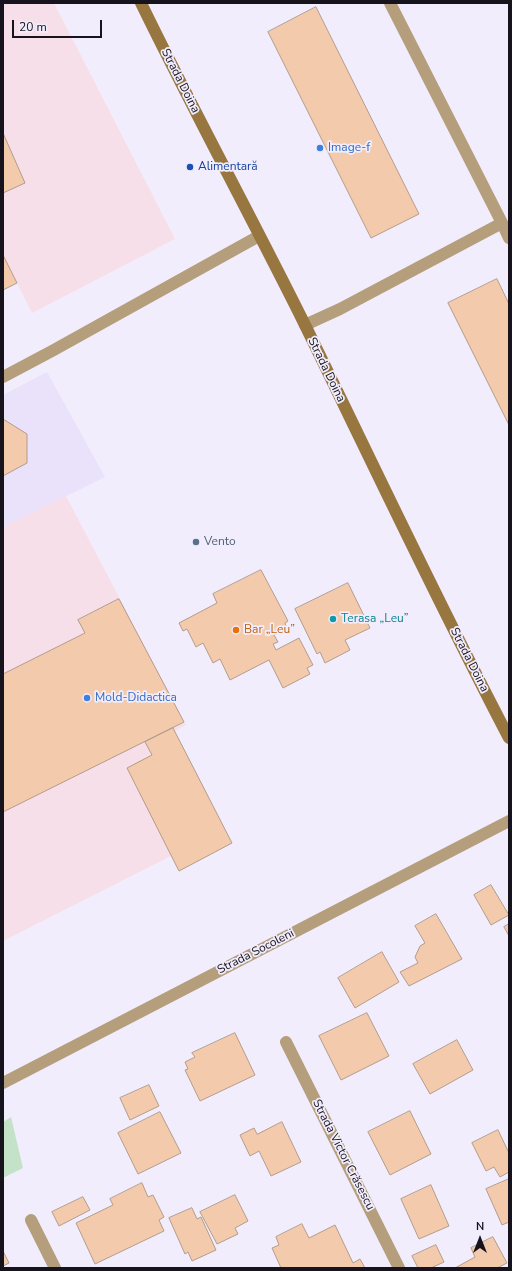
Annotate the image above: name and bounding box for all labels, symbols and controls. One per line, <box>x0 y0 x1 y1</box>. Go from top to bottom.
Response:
scale bar <box>14 12 104 38</box>
text: 20 m <box>19 19 47 35</box>
street label: Strada Doina <box>158 46 202 116</box>
place label: Image-f <box>328 141 370 155</box>
marker: Image-f <box>315 143 325 153</box>
place label: Alimentară <box>198 160 258 174</box>
marker: Alimentară <box>185 162 195 172</box>
street label: Strada Doina <box>304 335 348 405</box>
place label: Vento <box>204 535 236 549</box>
marker: Vento <box>191 537 201 547</box>
place label: Terasa „Leu” <box>341 612 409 626</box>
marker: Terasa „Leu” <box>328 614 338 624</box>
place label: Bar „Leu” <box>244 623 295 637</box>
marker: Bar „Leu” <box>231 625 241 635</box>
street label: Strada Doina <box>447 625 491 695</box>
place label: Mold-Didactica <box>95 691 177 705</box>
marker: Mold-Didactica <box>82 693 92 703</box>
street label: Strada Socoleni <box>215 926 297 978</box>
street label: Strada Victor Crăsescu <box>309 1097 377 1213</box>
north arrow <box>460 1219 500 1259</box>
text: N <box>476 1219 484 1234</box>

